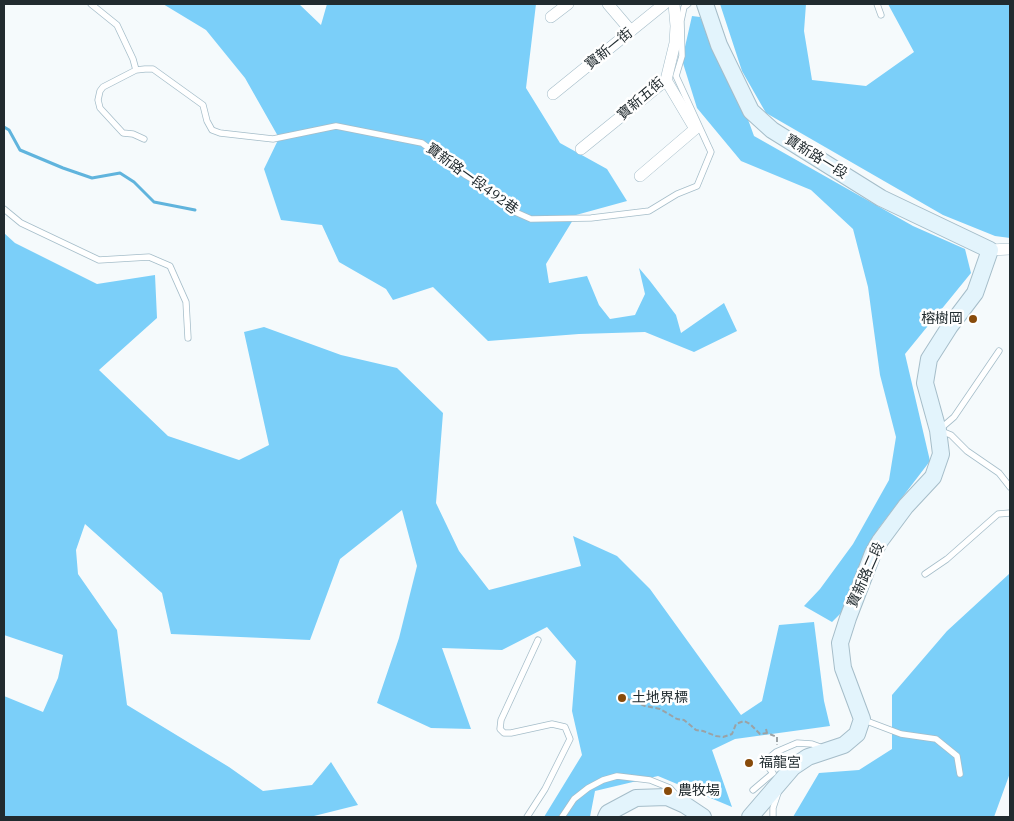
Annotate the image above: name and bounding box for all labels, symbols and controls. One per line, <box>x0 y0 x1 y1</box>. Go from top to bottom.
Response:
street label: 寶新一街 <box>582 25 636 73</box>
street label: 寶新五街 <box>614 74 668 124</box>
street label: 寶新路一段 <box>782 131 850 183</box>
street label: 寶新路一段492巷 <box>423 140 521 218</box>
place label: 榕樹岡 <box>921 311 963 327</box>
marker: 榕樹岡 <box>967 313 979 325</box>
street label: 寶新路二段 <box>844 540 888 610</box>
place label: 土地界標 <box>632 690 688 706</box>
marker: 土地界標 <box>616 692 628 704</box>
place label: 福龍宮 <box>759 755 801 771</box>
marker: 福龍宮 <box>743 757 755 769</box>
place label: 農牧場 <box>678 783 720 799</box>
marker: 農牧場 <box>662 785 674 797</box>

